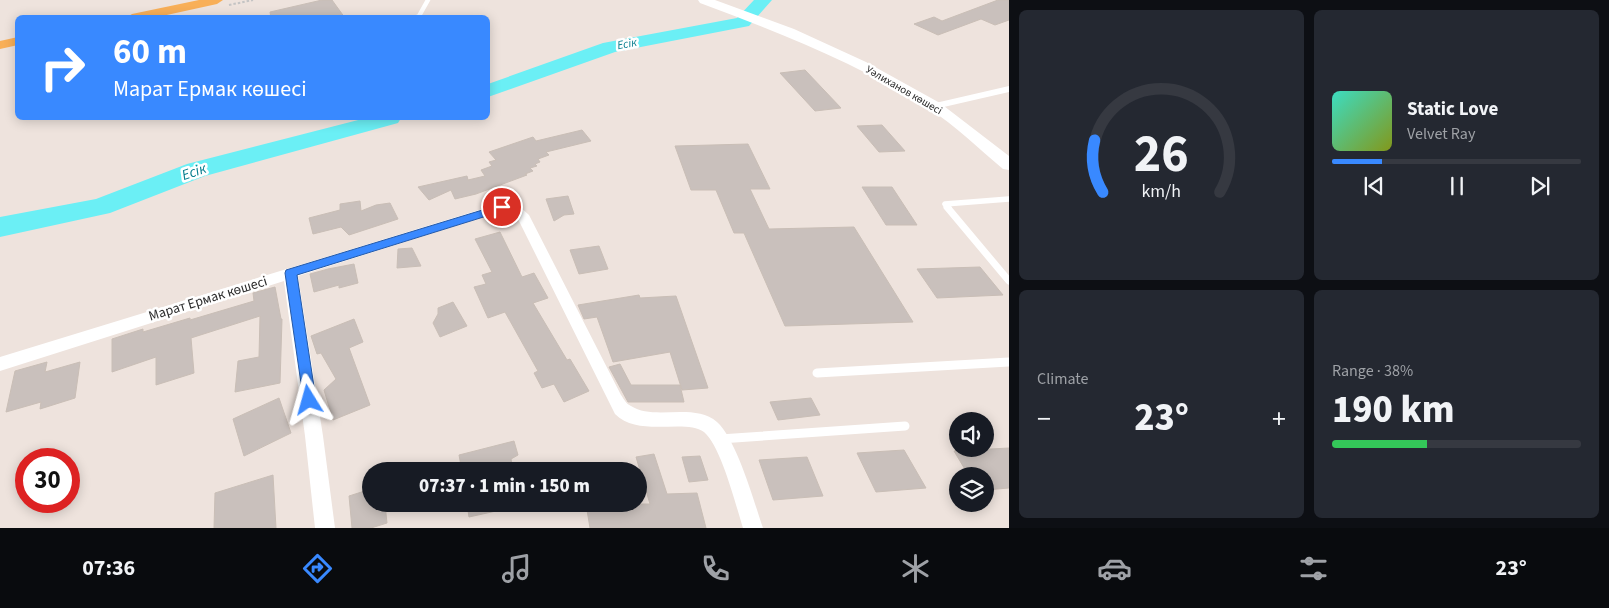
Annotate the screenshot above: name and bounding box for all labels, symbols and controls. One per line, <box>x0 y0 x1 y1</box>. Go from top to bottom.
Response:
text: 60 m <box>113 27 187 77</box>
water label: Есік <box>616 34 639 54</box>
icon: right <box>30 35 95 100</box>
street label: Уәлиханов көшесі <box>863 62 945 118</box>
text: Марат Ермак көшесі <box>113 73 307 105</box>
text: Static Love <box>1407 96 1498 123</box>
text: 26 <box>1134 118 1189 192</box>
text: Velvet Ray <box>1407 123 1475 145</box>
water label: Есік <box>179 158 210 186</box>
icon: previous <box>1360 172 1388 200</box>
icon: pause <box>1443 172 1471 200</box>
icon: next <box>1526 172 1554 200</box>
text: km/h <box>1142 179 1181 204</box>
pin <box>481 186 523 228</box>
icon: arrive <box>488 193 516 221</box>
street label: Марат Ермак көшесі <box>146 271 270 327</box>
text: Range · 38% <box>1332 360 1413 382</box>
text: Climate <box>1037 368 1088 390</box>
position arrow <box>282 373 334 425</box>
text: 190 km <box>1332 383 1454 437</box>
text: 23° <box>1134 391 1189 445</box>
text: − <box>1037 399 1051 439</box>
text: + <box>1272 399 1286 439</box>
map controls <box>949 412 994 512</box>
button: sound <box>949 412 994 457</box>
speed limit sign: 30 <box>15 448 80 513</box>
button: layers <box>949 467 994 512</box>
text: 07:37 · 1 min · 150 m <box>419 473 590 500</box>
icon: directions <box>300 551 335 586</box>
icon: music <box>499 551 534 586</box>
icon: phone <box>698 551 733 586</box>
icon: climate <box>898 551 933 586</box>
icon: car <box>1097 551 1132 586</box>
icon: filters <box>1296 551 1331 586</box>
text: 07:36 <box>82 552 135 584</box>
text: 23° <box>1496 552 1527 584</box>

